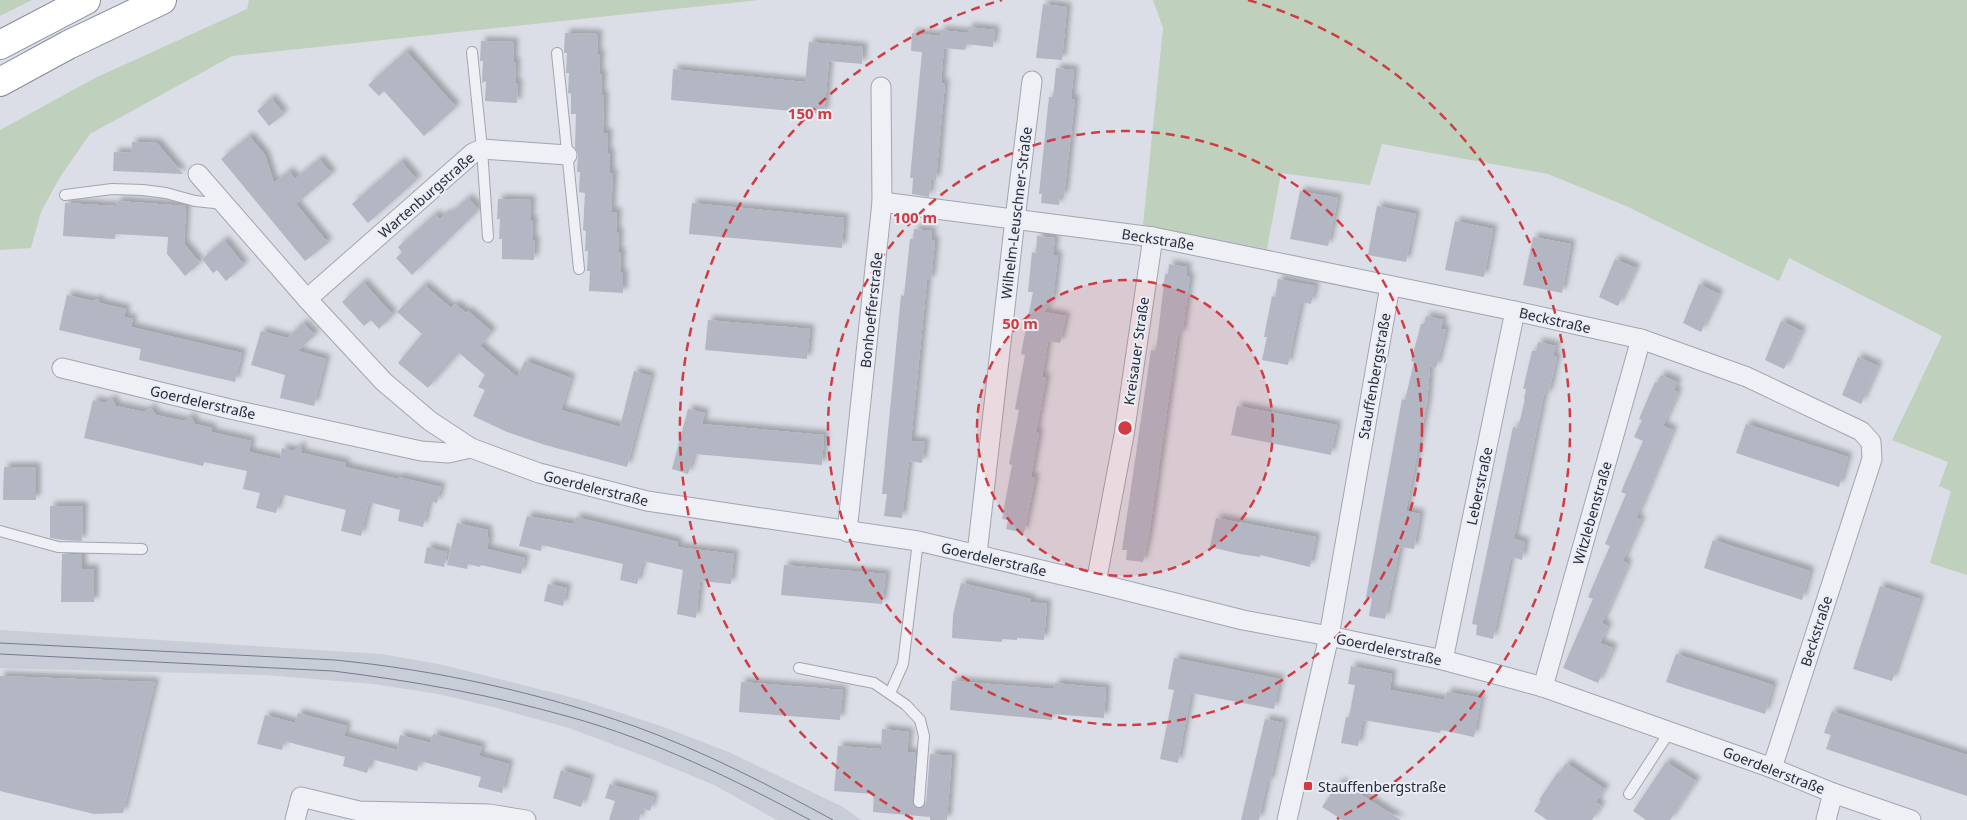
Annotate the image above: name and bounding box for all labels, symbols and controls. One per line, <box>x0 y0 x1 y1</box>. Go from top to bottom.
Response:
text: 150 m <box>788 103 832 123</box>
street label: Wilhelm-Leuschner-Straße <box>996 126 1036 300</box>
street label: Wartenburgstraße <box>374 148 478 242</box>
text: 100 m <box>893 207 937 227</box>
street label: Beckstraße <box>1120 224 1196 254</box>
street label: Bonhoefferstraße <box>855 251 887 369</box>
street label: Kreisauer Straße <box>1119 296 1153 406</box>
street label: Beckstraße <box>1517 303 1593 337</box>
street label: Stauffenbergstraße <box>1354 311 1394 441</box>
text: 50 m <box>1002 313 1038 333</box>
street label: Goerdelerstraße <box>148 381 258 423</box>
centre of rings <box>1116 419 1134 437</box>
street label: Leberstraße <box>1461 445 1497 527</box>
street label: Witzlebenstraße <box>1568 459 1616 567</box>
street label: Goerdelerstraße <box>541 466 651 510</box>
street label: Goerdelerstraße <box>939 538 1049 580</box>
street label: Beckstraße <box>1796 593 1836 669</box>
street label: Goerdelerstraße <box>1334 629 1444 670</box>
street label: Goerdelerstraße <box>1720 742 1828 798</box>
place label: Stauffenbergstraße <box>1318 777 1446 796</box>
marker: Stauffenbergstraße <box>1302 780 1314 792</box>

